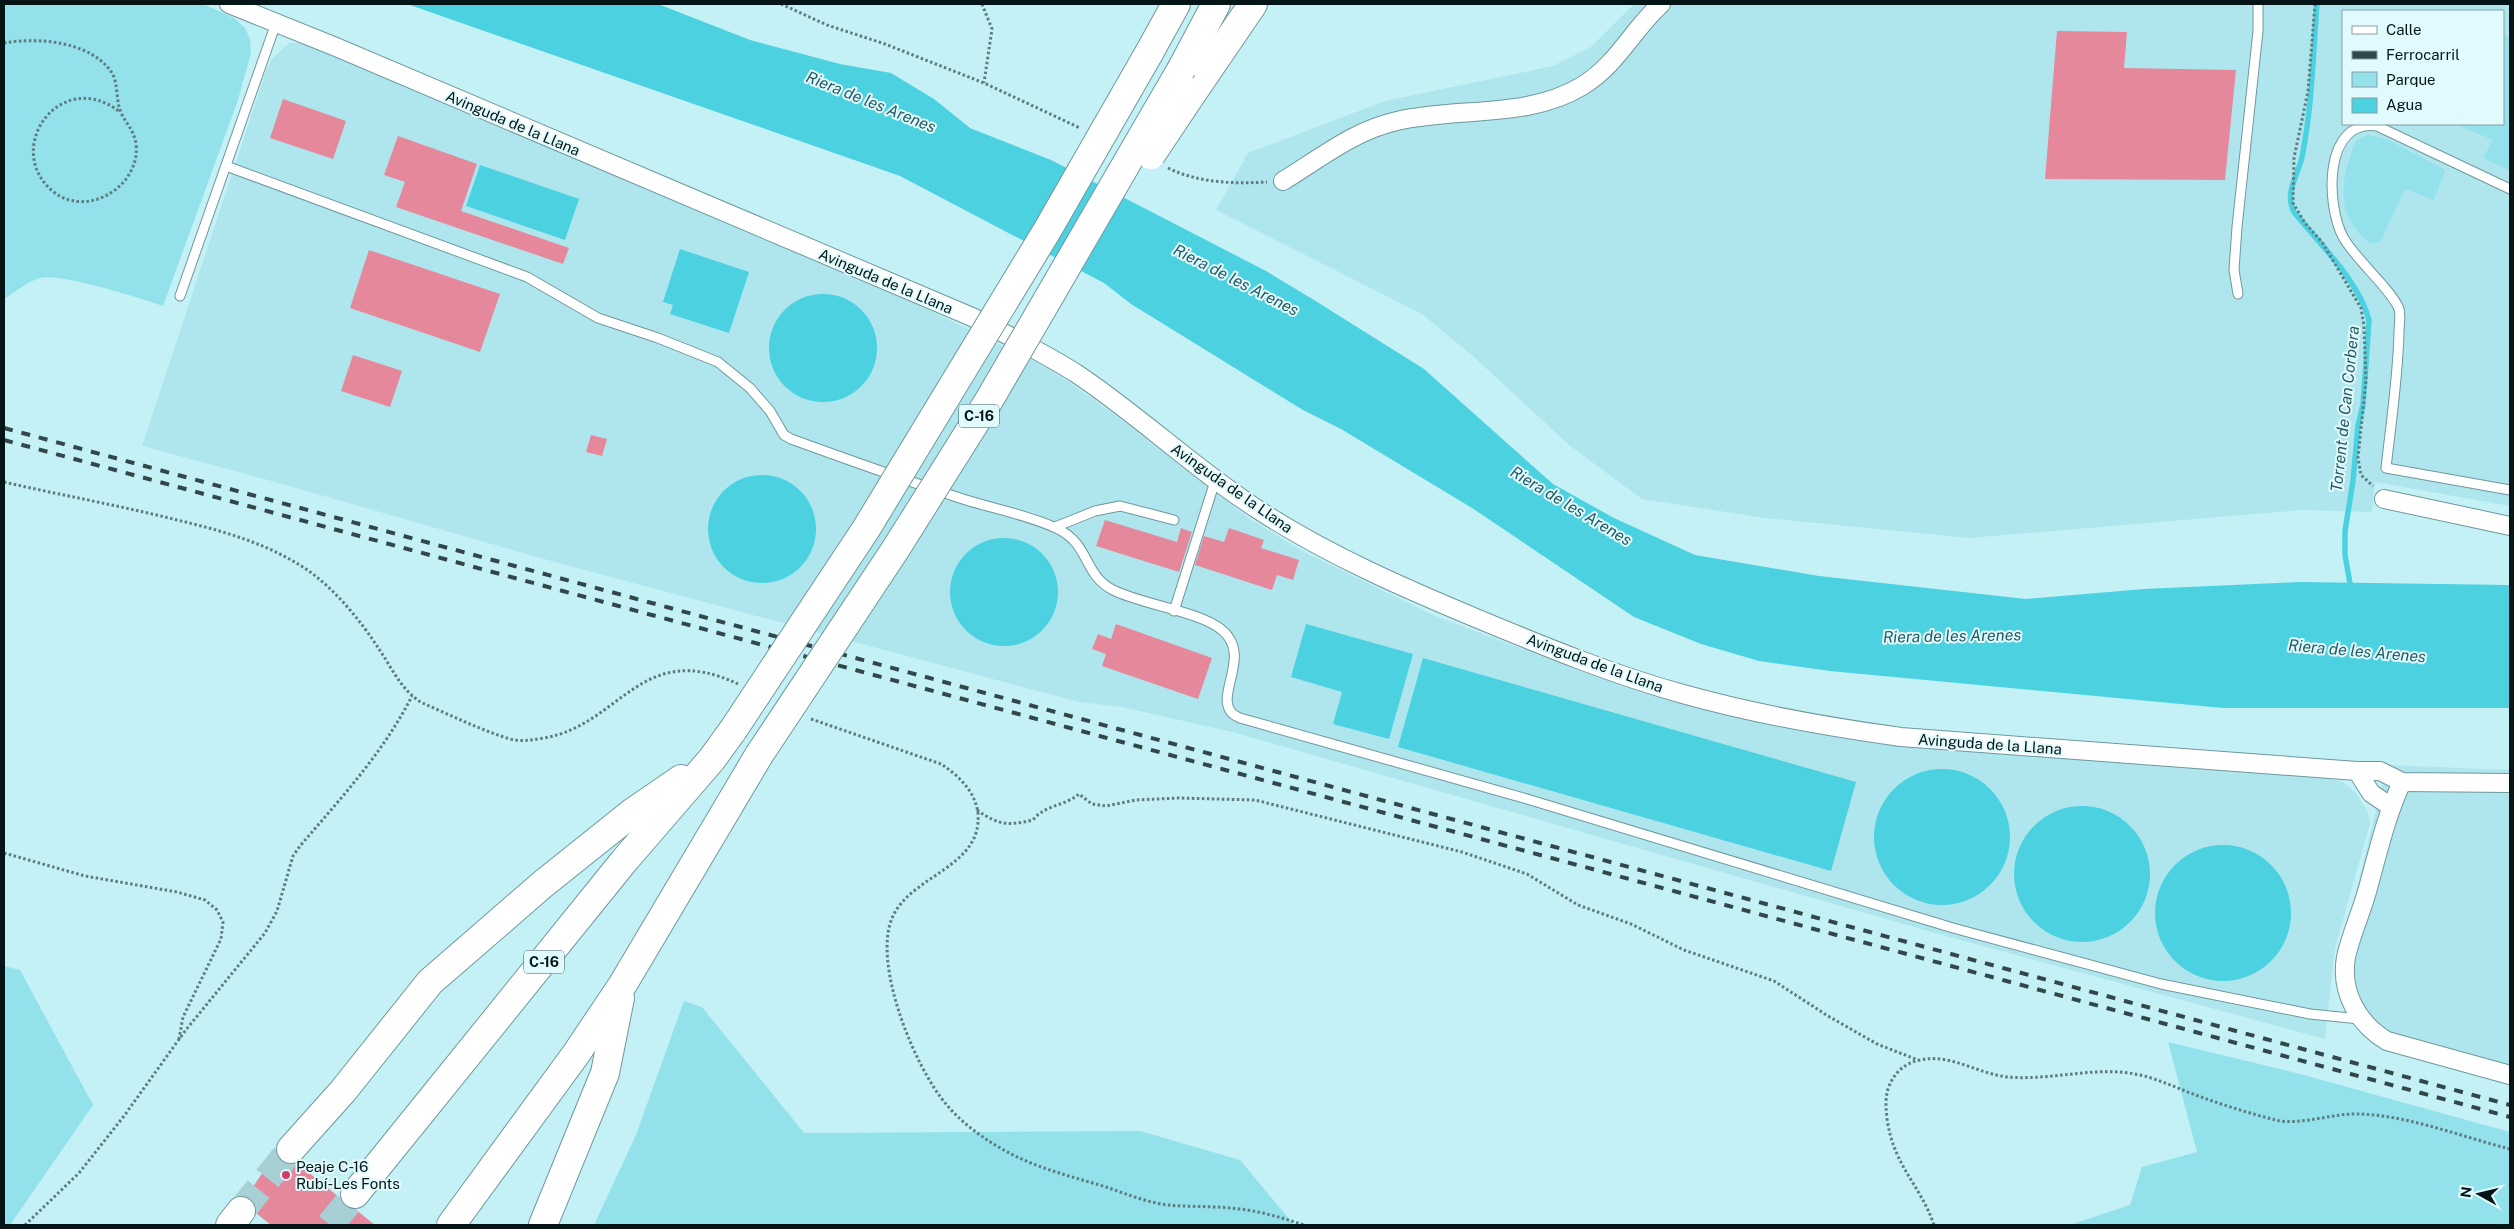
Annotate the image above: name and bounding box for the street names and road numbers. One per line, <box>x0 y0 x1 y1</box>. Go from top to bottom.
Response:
street label: Avinguda de la Llana <box>443 87 583 159</box>
street label: Avinguda de la Llana <box>816 245 956 317</box>
road number: C-16 <box>959 404 999 428</box>
street label: Avinguda de la Llana <box>1168 440 1296 536</box>
street label: Avinguda de la Llana <box>1524 630 1666 696</box>
street label: Avinguda de la Llana <box>1918 730 2062 758</box>
road number: C-16 <box>524 950 564 974</box>

